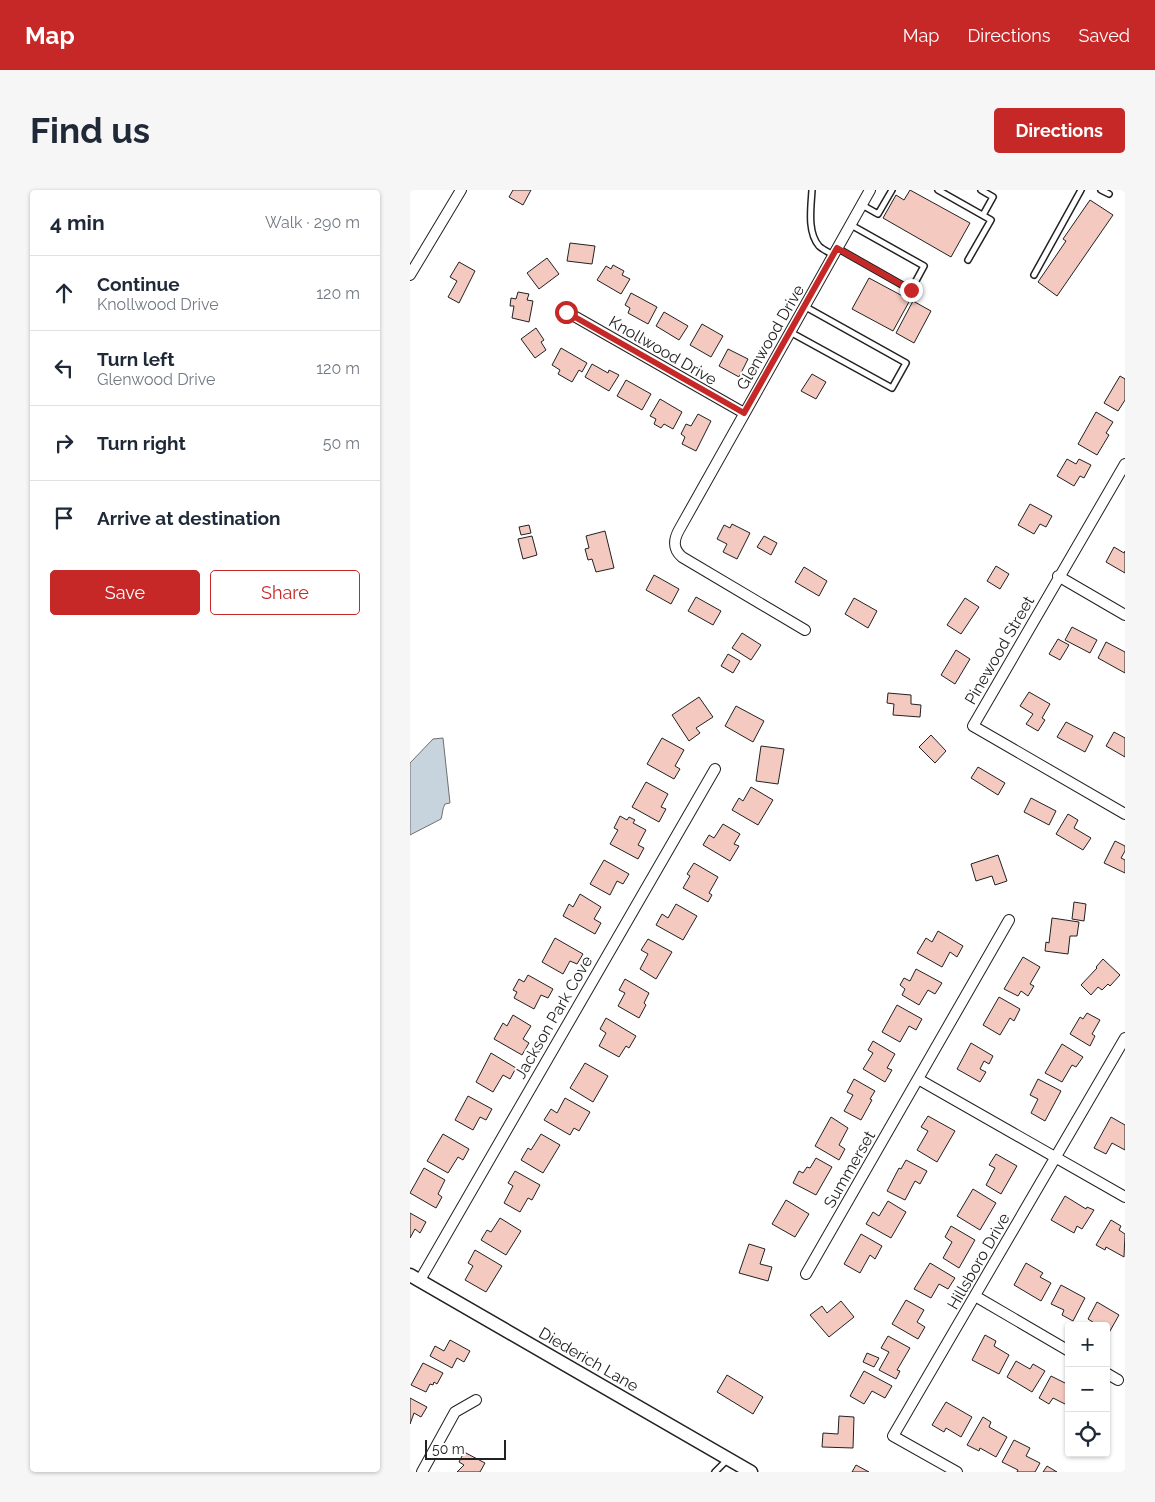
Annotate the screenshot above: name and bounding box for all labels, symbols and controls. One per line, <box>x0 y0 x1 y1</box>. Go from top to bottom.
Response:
text: Map <box>25 21 75 50</box>
text: Map <box>903 25 939 46</box>
text: Directions <box>967 25 1051 46</box>
text: Saved <box>1079 25 1130 46</box>
button: Directions <box>994 108 1125 153</box>
text: Find us <box>30 110 150 151</box>
text: 4 min <box>50 210 105 235</box>
text: Walk · 290 m <box>265 213 360 232</box>
text: Continue <box>97 273 180 295</box>
icon: ahead <box>50 279 78 307</box>
route end <box>900 279 923 302</box>
street label: Glenwood Drive <box>733 281 808 393</box>
text: 120 m <box>316 284 360 303</box>
text: Knollwood Drive <box>97 295 219 314</box>
route start <box>555 301 578 324</box>
street label: Knollwood Drive <box>605 312 720 389</box>
text: Turn left <box>97 348 174 370</box>
icon: left <box>50 354 78 382</box>
text: 120 m <box>316 359 360 378</box>
text: Glenwood Drive <box>97 370 215 389</box>
icon: right <box>50 429 78 457</box>
text: Turn right <box>97 432 186 454</box>
text: 50 m <box>323 434 360 453</box>
icon: arrive <box>50 504 78 532</box>
text: Arrive at destination <box>97 507 281 529</box>
button: Save <box>50 570 200 615</box>
button: Share <box>210 570 360 615</box>
street label: Pinewood Street <box>961 592 1038 708</box>
street label: Jackson Park Cove <box>511 952 596 1082</box>
street label: Summerset <box>820 1127 879 1211</box>
street label: Hillsboro Drive <box>943 1210 1014 1313</box>
map controls <box>1065 1322 1110 1457</box>
button: + <box>1065 1322 1110 1367</box>
street label: Diederich Lane <box>536 1323 642 1396</box>
button: − <box>1065 1367 1110 1412</box>
button: locate <box>1065 1412 1110 1457</box>
scale bar <box>425 1437 506 1460</box>
text: 50 m <box>432 1441 465 1457</box>

